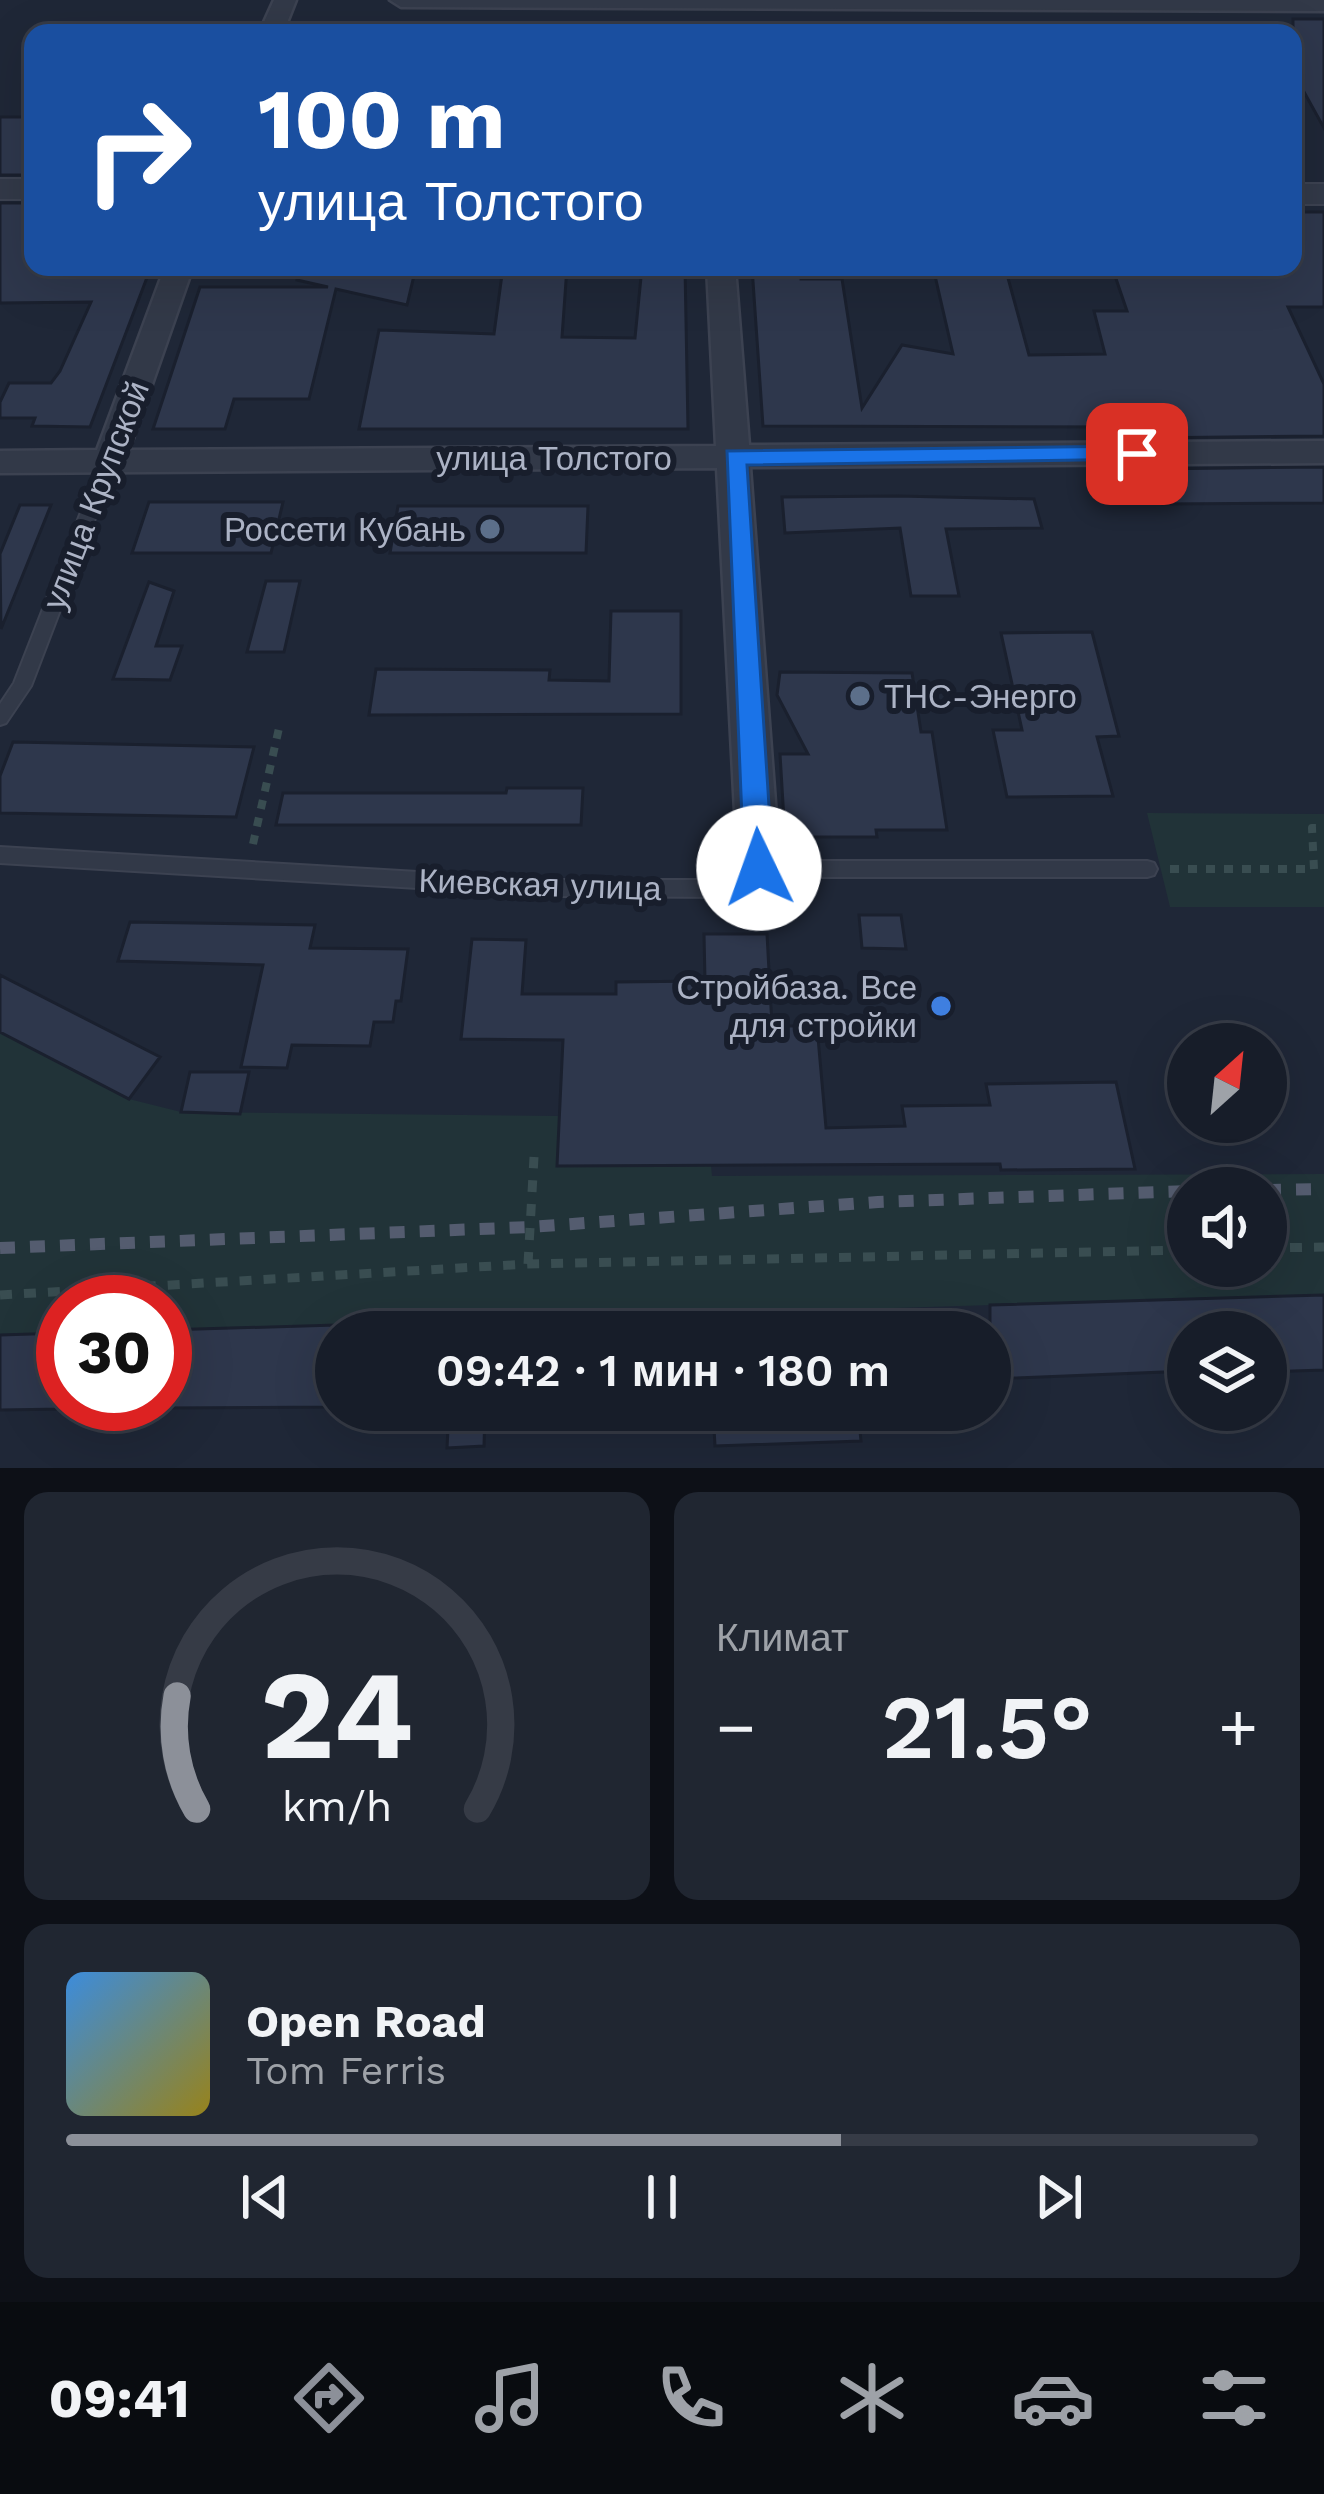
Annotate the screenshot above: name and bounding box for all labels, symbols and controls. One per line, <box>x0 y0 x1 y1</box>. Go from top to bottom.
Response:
text: 100 m <box>258 70 505 168</box>
icon: right <box>60 72 216 228</box>
text: улица Толстого <box>258 170 644 233</box>
street label: улица Крупской <box>34 375 157 615</box>
pin <box>1086 403 1188 505</box>
icon: arrive <box>1104 421 1170 487</box>
street label: улица Толстого <box>436 439 672 478</box>
place label: Россети Кубань <box>224 510 466 549</box>
marker: Россети Кубань <box>477 516 503 542</box>
place label: ТНС-Энерго <box>884 677 1077 716</box>
marker: ТНС-Энерго <box>847 683 873 709</box>
position arrow <box>696 805 822 931</box>
street label: Киевская улица <box>418 861 663 908</box>
place label: Стройбаза. Все для стройки <box>676 968 917 1045</box>
marker: Стройбаза. Все для стройки <box>928 993 954 1019</box>
north arrow <box>1167 1023 1287 1143</box>
map controls <box>1167 1023 1287 1431</box>
button: sound <box>1167 1167 1287 1287</box>
speed limit sign: 30 <box>36 1275 192 1431</box>
button: layers <box>1167 1311 1287 1431</box>
text: 09:42 · 1 мин · 180 m <box>436 1344 890 1397</box>
text: Климат <box>716 1615 849 1660</box>
text: 24 <box>260 1642 414 1788</box>
text: 21.5° <box>881 1674 1093 1780</box>
text: − <box>716 1689 756 1766</box>
text: + <box>1218 1689 1258 1766</box>
text: km/h <box>282 1781 392 1831</box>
text: Open Road <box>246 1995 486 2048</box>
text: Tom Ferris <box>246 2048 446 2093</box>
icon: previous <box>232 2164 298 2230</box>
icon: pause <box>629 2164 695 2230</box>
icon: next <box>1026 2164 1092 2230</box>
icon: directions <box>287 2356 371 2440</box>
icon: music <box>468 2356 552 2440</box>
icon: phone <box>649 2356 733 2440</box>
icon: climate <box>830 2356 914 2440</box>
icon: car <box>1011 2356 1095 2440</box>
icon: filters <box>1192 2356 1276 2440</box>
text: 09:41 <box>48 2367 190 2430</box>

